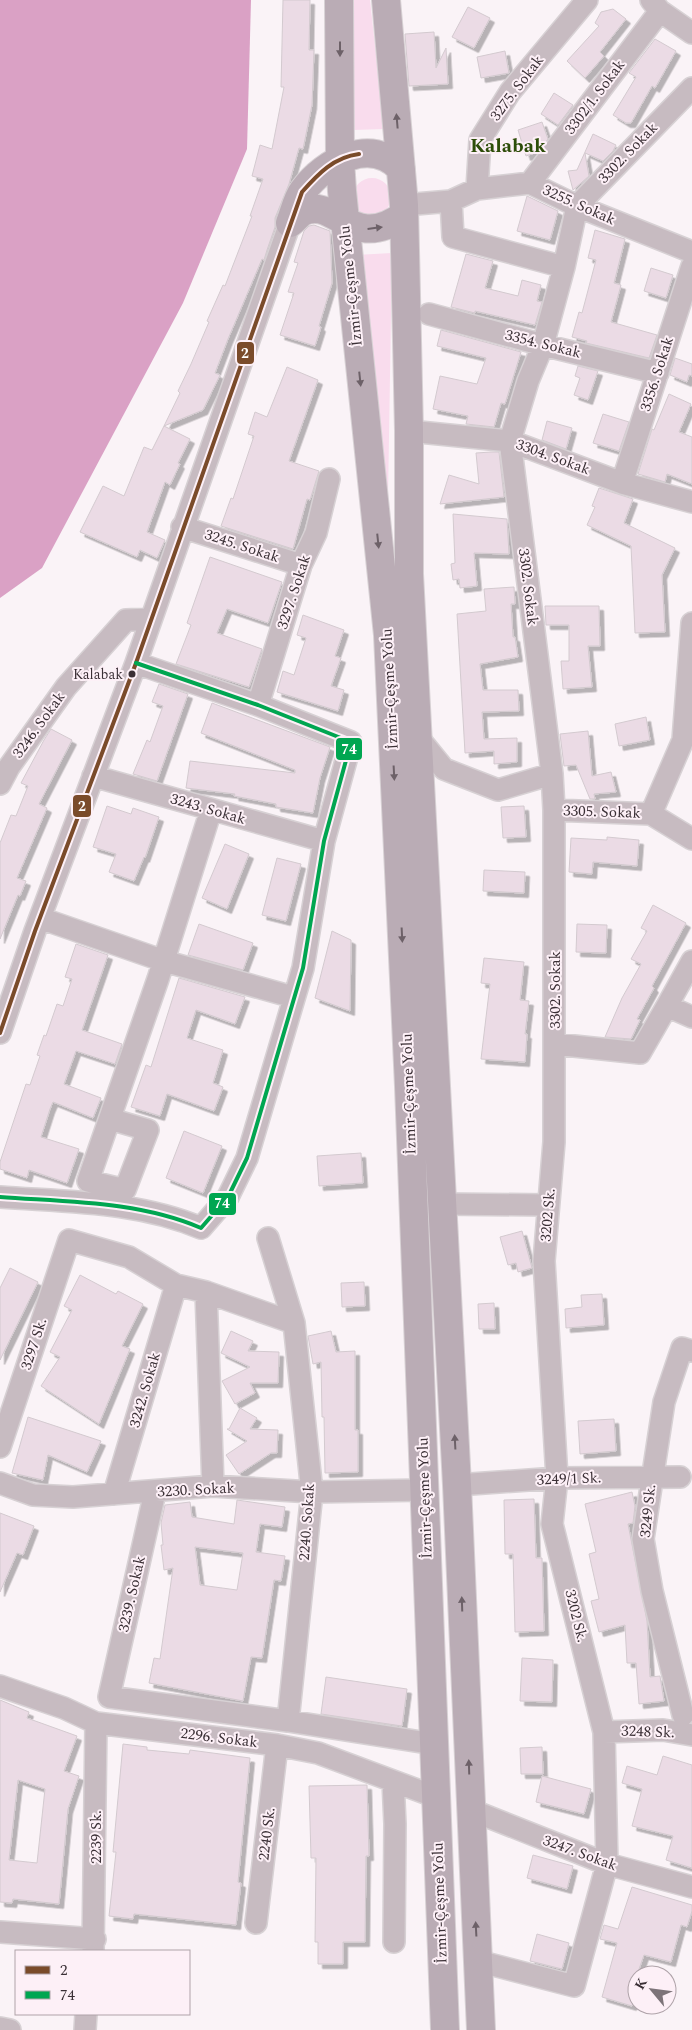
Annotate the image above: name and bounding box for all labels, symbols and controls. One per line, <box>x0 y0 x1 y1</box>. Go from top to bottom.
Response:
one-way arrow <box>336 41 344 57</box>
street label: 3275. Sokak <box>484 50 550 126</box>
street label: 3302/1. Sokak <box>559 55 631 139</box>
one-way arrow <box>393 113 401 129</box>
street label: 3302. Sokak <box>593 117 663 189</box>
district label: Kalabak <box>470 131 546 161</box>
street label: 3255. Sokak <box>539 179 619 231</box>
one-way arrow <box>367 224 383 232</box>
street label: İzmir-Çeşme Yolu <box>333 225 369 347</box>
street label: 3354. Sokak <box>503 323 583 365</box>
street label: 3356. Sokak <box>634 334 680 414</box>
line badge: 2 <box>236 341 255 365</box>
text: 2 <box>241 343 249 364</box>
one-way arrow <box>356 371 364 387</box>
street label: 3304. Sokak <box>513 433 593 481</box>
street label: 3245. Sokak <box>202 523 282 569</box>
one-way arrow <box>374 533 382 549</box>
street label: 3302. Sokak <box>512 547 544 627</box>
street label: 3297. Sokak <box>271 552 317 632</box>
street label: İzmir-Çeşme Yolu <box>375 628 405 750</box>
place label: Kalabak <box>73 664 123 685</box>
marker: Kalabak <box>127 669 137 679</box>
street label: 3246. Sokak <box>7 687 71 763</box>
line badge: 74 <box>335 737 363 761</box>
text: 74 <box>341 739 357 760</box>
one-way arrow <box>391 765 399 781</box>
street label: 3243. Sokak <box>168 787 248 831</box>
line badge: 2 <box>72 794 92 818</box>
text: 2 <box>78 796 86 817</box>
street label: 3305. Sokak <box>563 799 641 825</box>
one-way arrow <box>399 927 407 943</box>
street label: 3302. Sokak <box>544 951 567 1029</box>
street label: İzmir-Çeşme Yolu <box>395 1033 423 1155</box>
street label: 3202 Sk. <box>534 1187 562 1243</box>
line badge: 74 <box>208 1192 237 1216</box>
text: 74 <box>214 1193 230 1214</box>
street label: 3297 Sk. <box>15 1315 53 1373</box>
street label: 3242. Sokak <box>123 1350 167 1430</box>
one-way arrow <box>450 1434 458 1450</box>
street label: İzmir-Çeşme Yolu <box>411 1437 439 1559</box>
street label: 3249/1 Sk. <box>536 1466 602 1492</box>
street label: 3230. Sokak <box>157 1476 235 1504</box>
street label: 2240. Sokak <box>293 1482 321 1562</box>
street label: 3249 Sk. <box>634 1483 662 1539</box>
street label: 3239. Sokak <box>112 1554 152 1634</box>
street label: 3202 Sk. <box>558 1587 594 1645</box>
one-way arrow <box>458 1596 466 1612</box>
street label: 3248 Sk. <box>621 1720 675 1744</box>
street label: 2296. Sokak <box>179 1722 259 1754</box>
one-way arrow <box>464 1758 472 1774</box>
street label: 2240 Sk. <box>252 1806 282 1862</box>
street label: 2239 Sk. <box>85 1810 108 1864</box>
street label: 3247. Sokak <box>540 1829 620 1877</box>
street label: İzmir-Çeşme Yolu <box>426 1842 454 1964</box>
one-way arrow <box>472 1921 480 1937</box>
legend <box>15 1950 190 2015</box>
text: 2 <box>60 1959 68 1982</box>
north arrow <box>627 1965 677 2015</box>
text: K <box>629 1974 653 1994</box>
text: 74 <box>60 1984 76 2007</box>

